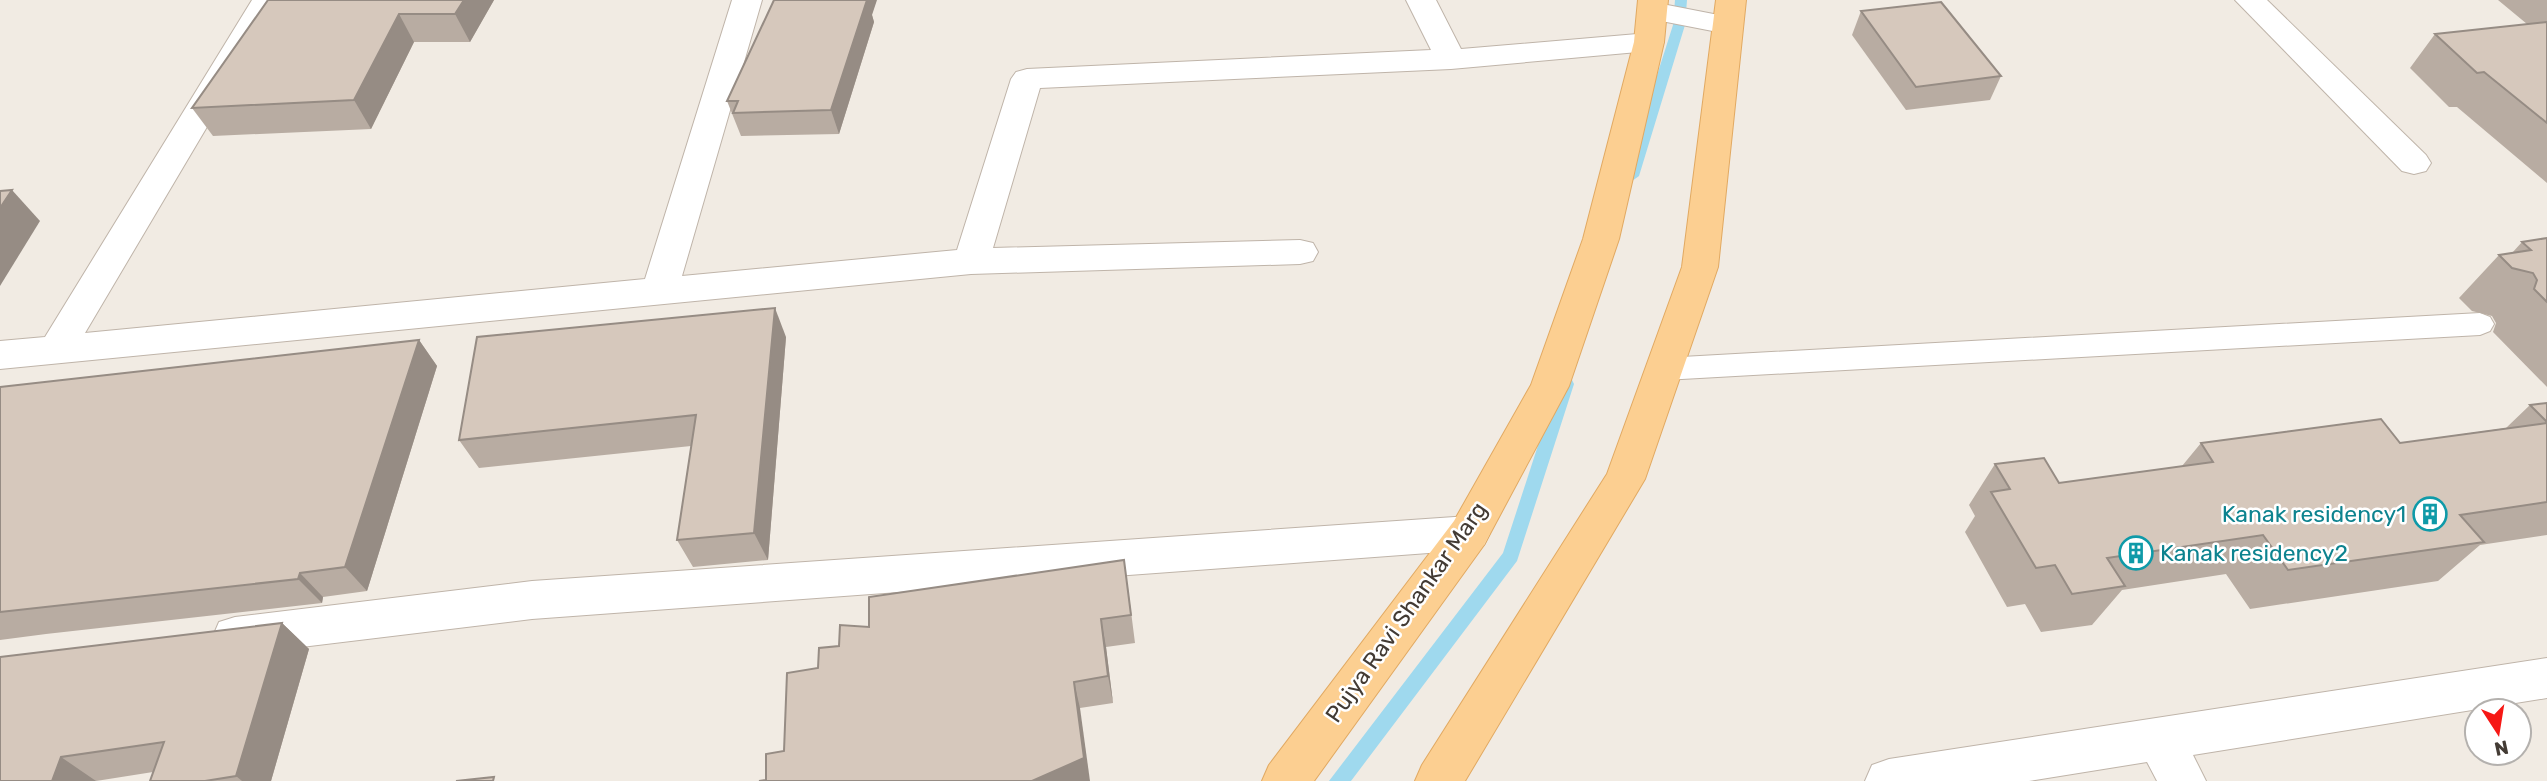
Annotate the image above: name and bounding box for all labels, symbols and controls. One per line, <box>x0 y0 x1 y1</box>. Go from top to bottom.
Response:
building icon: Kanak residency1 <box>2411 495 2449 533</box>
street label: Pujya Ravi Shankar Marg <box>1319 496 1493 728</box>
place label: Kanak residency1 <box>2222 500 2406 528</box>
building icon: Kanak residency2 <box>2117 534 2155 572</box>
place label: Kanak residency2 <box>2160 539 2348 567</box>
north arrow <box>2463 697 2533 767</box>
text: N <box>2492 735 2511 761</box>

